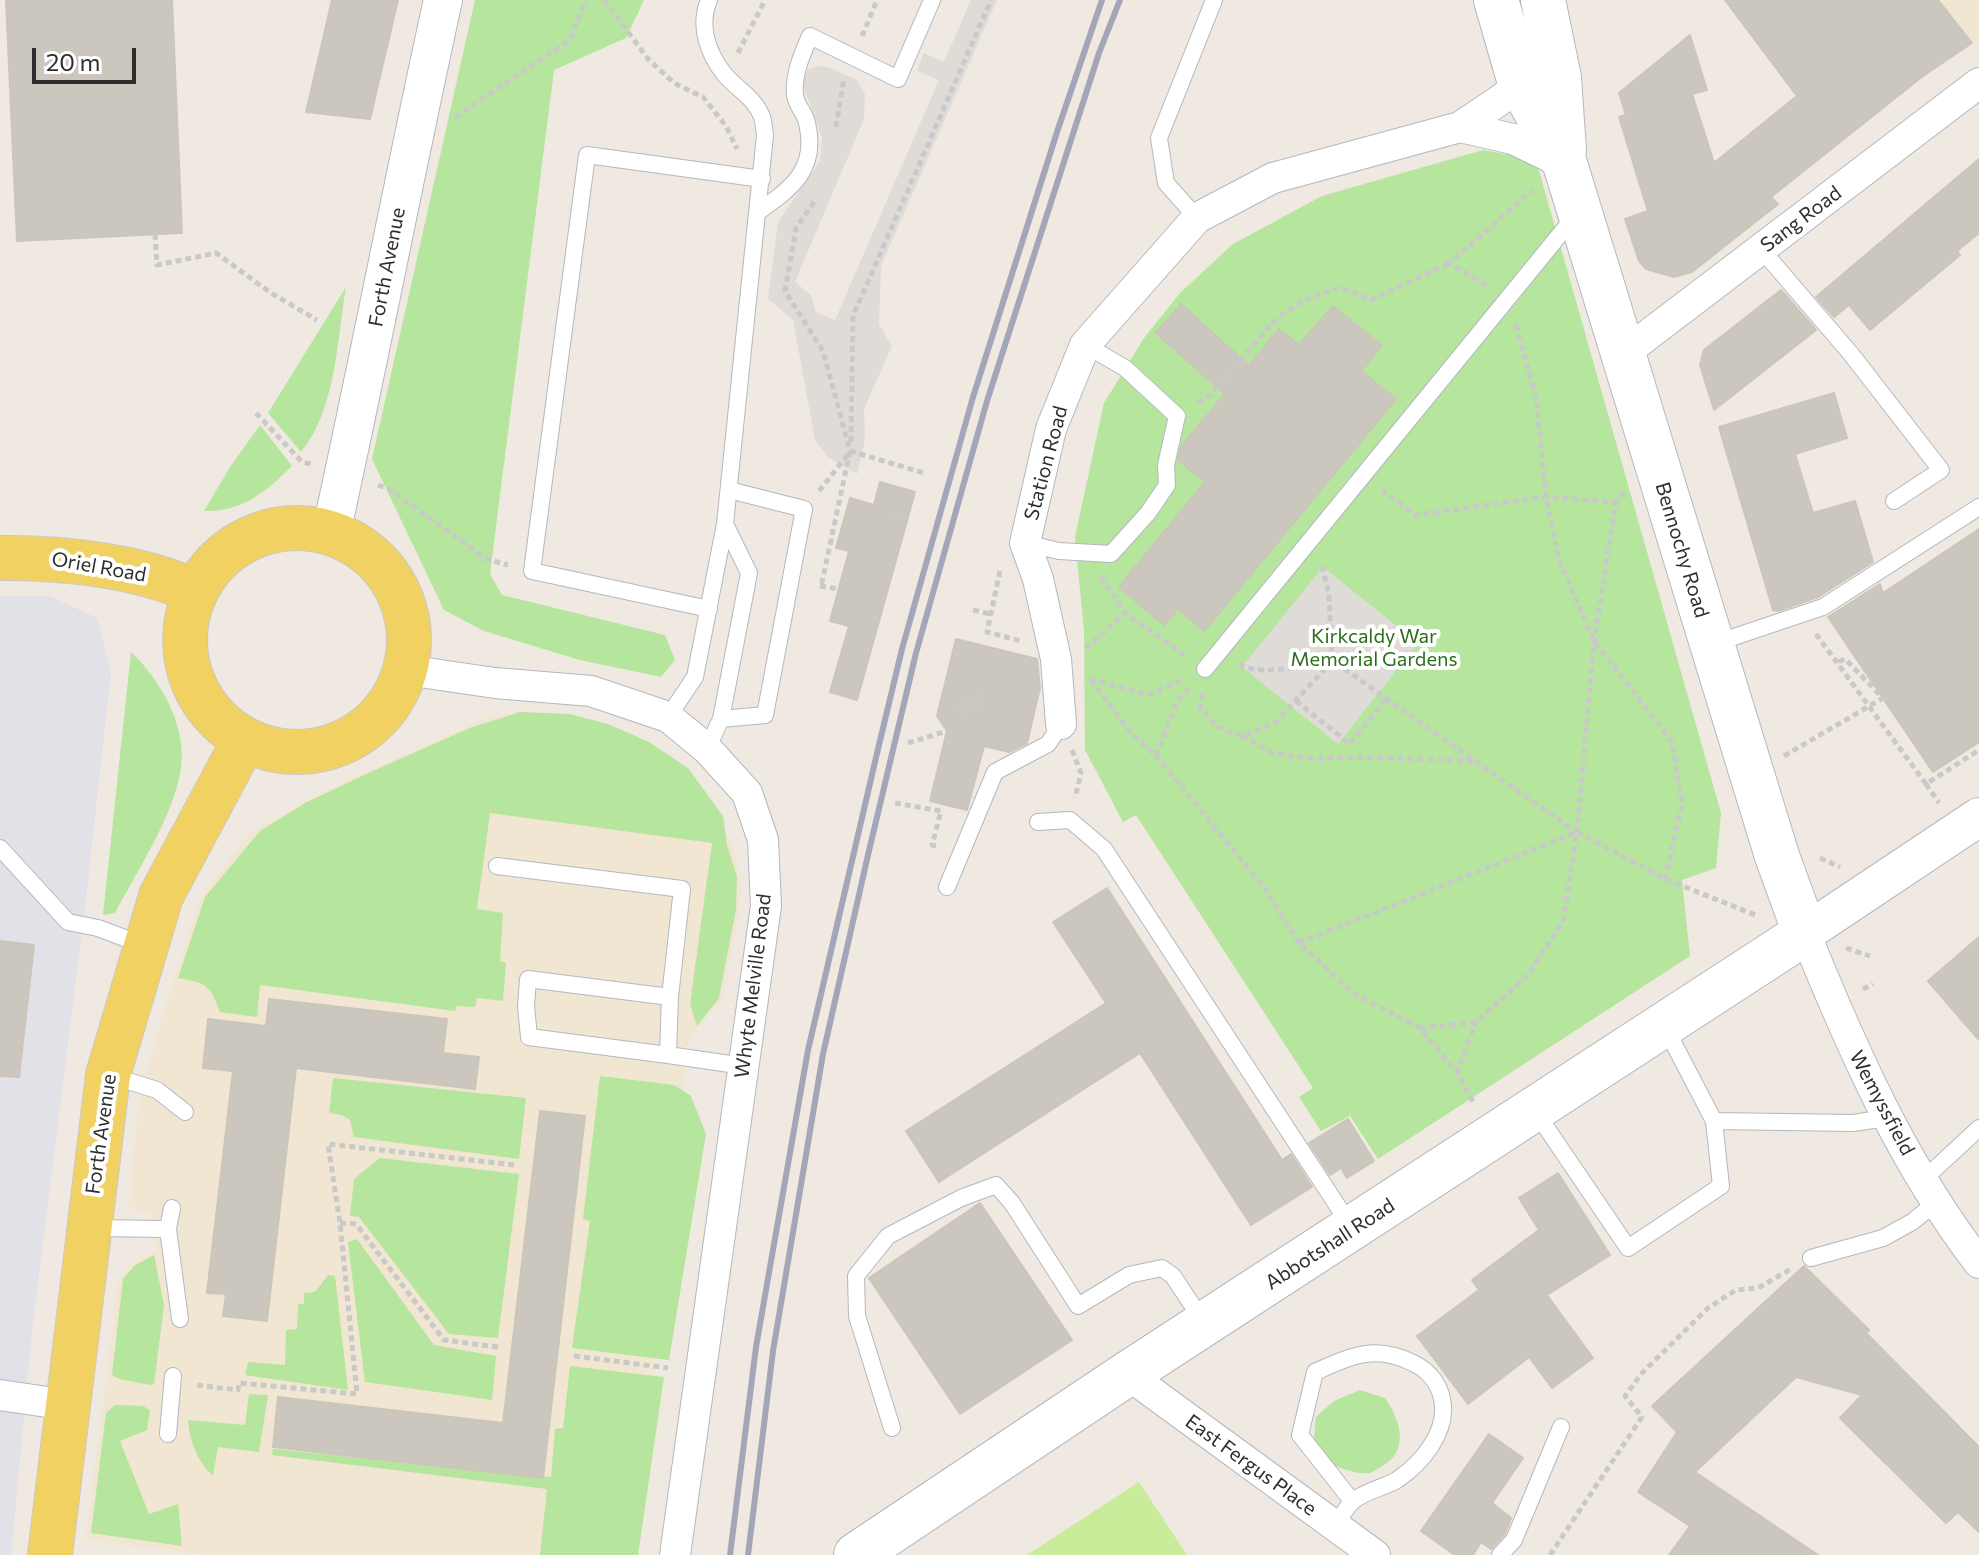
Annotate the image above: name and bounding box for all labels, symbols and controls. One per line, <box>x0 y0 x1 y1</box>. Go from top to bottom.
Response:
scale bar <box>36 32 140 82</box>
text: 20 m <box>46 47 100 76</box>
street label: Sang Road <box>1756 181 1846 257</box>
street label: Forth Avenue <box>364 205 410 329</box>
street label: Station Road <box>1019 403 1073 523</box>
street label: Bennochy Road <box>1650 479 1714 621</box>
street label: Oriel Road <box>50 547 148 587</box>
park label: Kirkcaldy War Memorial Gardens <box>1291 624 1457 671</box>
street label: Whyte Melville Road <box>730 892 776 1080</box>
street label: Wemyssfield <box>1844 1046 1920 1160</box>
street label: Forth Avenue <box>81 1072 121 1196</box>
street label: Abbotshall Road <box>1261 1193 1399 1295</box>
street label: East Fergus Place <box>1181 1409 1321 1521</box>

